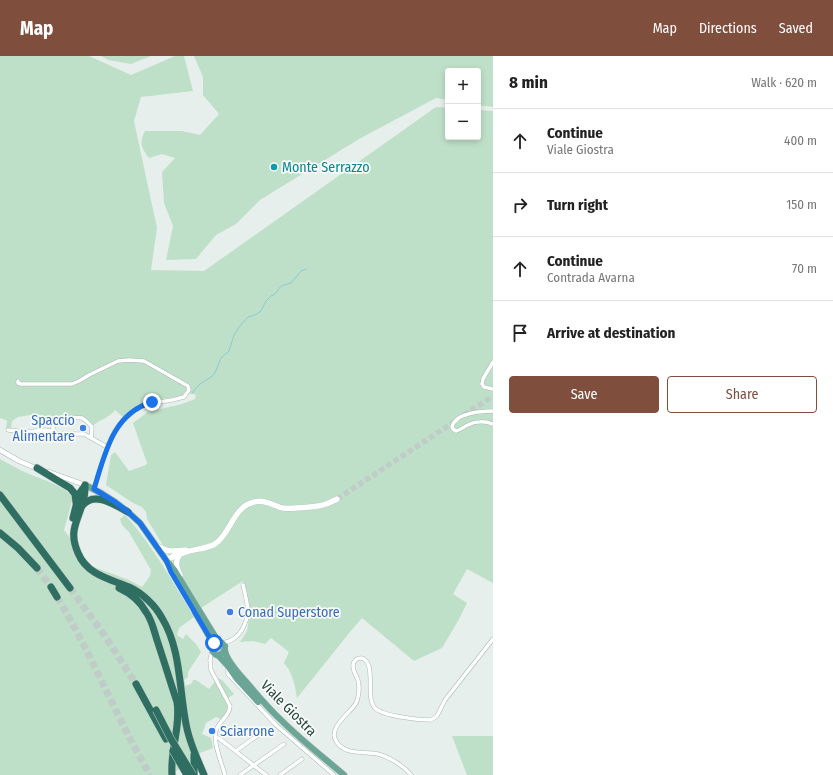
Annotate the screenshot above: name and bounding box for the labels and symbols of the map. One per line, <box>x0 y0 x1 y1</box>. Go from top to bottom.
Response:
place label: Monte Serrazzo <box>282 159 370 176</box>
marker: Monte Serrazzo <box>269 162 279 172</box>
route end <box>143 393 161 411</box>
place label: Spaccio Alimentare <box>13 412 75 445</box>
marker: Spaccio Alimentare <box>78 423 88 433</box>
place label: Conad Superstore <box>238 604 340 621</box>
marker: Conad Superstore <box>225 607 235 617</box>
route start <box>205 634 223 652</box>
street label: Viale Giostra <box>257 677 320 740</box>
place label: Sciarrone <box>220 723 274 740</box>
marker: Sciarrone <box>207 726 217 736</box>

